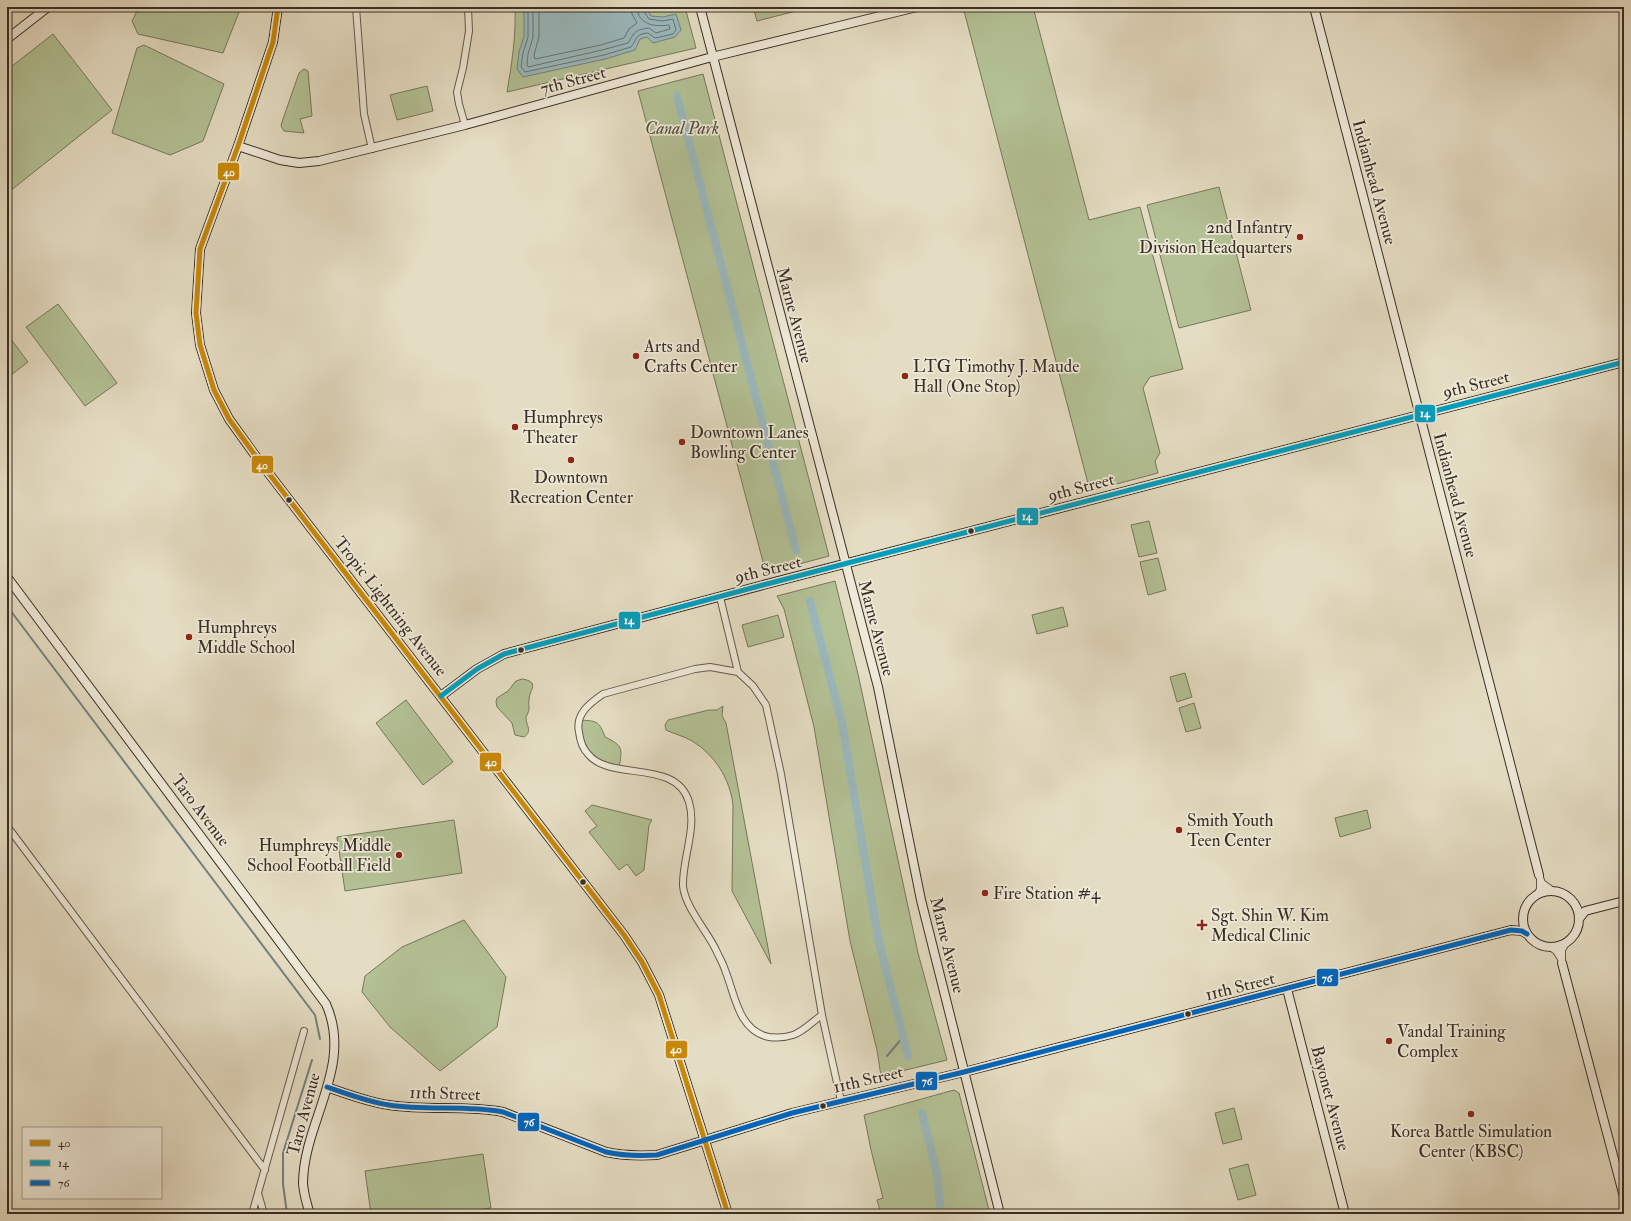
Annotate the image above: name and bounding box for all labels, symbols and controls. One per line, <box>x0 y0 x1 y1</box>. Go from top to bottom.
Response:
street label: 7th Street <box>538 62 609 99</box>
street label: Indianhead Avenue <box>1348 117 1401 247</box>
park label: Canal Park <box>645 118 719 139</box>
line badge: 40 <box>217 162 240 181</box>
text: 40 <box>222 166 235 180</box>
place label: 2nd Infantry Division Headquarters <box>1139 217 1293 258</box>
marker: 2nd Infantry Division Headquarters <box>1295 232 1305 242</box>
street label: Marne Avenue <box>772 265 817 365</box>
place label: Arts and Crafts Center <box>643 336 738 377</box>
marker: Arts and Crafts Center <box>631 351 641 361</box>
place label: LTG Timothy J. Maude Hall (One Stop) <box>913 356 1079 398</box>
street label: 9th Street <box>1439 366 1512 403</box>
marker: LTG Timothy J. Maude Hall (One Stop) <box>900 371 910 381</box>
line badge: 14 <box>1414 404 1436 423</box>
place label: Humphreys Theater <box>523 407 603 448</box>
text: 14 <box>1420 407 1431 421</box>
marker: Humphreys Theater <box>510 422 520 432</box>
place label: Downtown Lanes Bowling Center <box>690 422 809 463</box>
street label: Indianhead Avenue <box>1429 430 1482 560</box>
marker: Downtown Lanes Bowling Center <box>677 437 687 447</box>
line badge: 40 <box>251 455 274 474</box>
marker: Downtown Recreation Center <box>566 455 576 465</box>
text: 40 <box>255 459 268 473</box>
place label: Downtown Recreation Center <box>509 467 634 508</box>
street label: 9th Street <box>1044 468 1117 507</box>
unlabelled marker <box>284 495 294 505</box>
line badge: 14 <box>1016 507 1039 526</box>
text: 14 <box>1022 510 1033 524</box>
unlabelled marker <box>966 526 976 536</box>
street label: Tropic Lightning Avenue <box>329 532 452 681</box>
street label: 9th Street <box>731 551 804 588</box>
street label: Marne Avenue <box>854 578 899 678</box>
line badge: 14 <box>618 611 641 630</box>
text: 14 <box>624 614 635 628</box>
place label: Humphreys Middle School <box>197 617 296 658</box>
marker: Humphreys Middle School <box>184 632 194 642</box>
unlabelled marker <box>516 645 526 655</box>
line badge: 40 <box>479 752 502 772</box>
text: 40 <box>484 756 497 770</box>
street label: Taro Avenue <box>167 770 235 851</box>
place label: Smith Youth Teen Center <box>1187 810 1274 851</box>
marker: Smith Youth Teen Center <box>1174 825 1184 835</box>
place label: Humphreys Middle School Football Field <box>247 835 392 876</box>
marker: Humphreys Middle School Football Field <box>394 850 404 860</box>
unlabelled marker <box>578 877 588 887</box>
place label: Fire Station #4 <box>993 883 1101 904</box>
marker: Fire Station #4 <box>980 888 990 898</box>
street label: Marne Avenue <box>925 895 970 995</box>
place label: Sgt. Shin W. Kim Medical Clinic <box>1211 905 1329 946</box>
marker: Sgt. Shin W. Kim Medical Clinic <box>1196 919 1208 931</box>
street label: 11th Street <box>1203 968 1278 1005</box>
line badge: 76 <box>1316 968 1339 987</box>
text: 76 <box>1322 972 1334 985</box>
unlabelled marker <box>1183 1009 1193 1019</box>
place label: Vandal Training Complex <box>1397 1021 1506 1063</box>
marker: Vandal Training Complex <box>1384 1036 1394 1046</box>
line badge: 40 <box>665 1040 688 1059</box>
text: 40 <box>669 1043 682 1057</box>
street label: Bayonet Avenue <box>1305 1043 1355 1153</box>
street label: 11th Street <box>831 1061 906 1098</box>
street label: Taro Avenue <box>282 1070 325 1158</box>
line badge: 76 <box>915 1071 938 1091</box>
text: 76 <box>922 1075 934 1088</box>
street label: 11th Street <box>409 1082 481 1105</box>
unlabelled marker <box>818 1101 828 1111</box>
marker: Korea Battle Simulation Center (KBSC) <box>1466 1109 1476 1119</box>
line badge: 76 <box>517 1112 540 1132</box>
text: 76 <box>524 1116 536 1129</box>
place label: Korea Battle Simulation Center (KBSC) <box>1390 1121 1552 1162</box>
legend <box>22 1127 162 1199</box>
text: 40 <box>58 1136 71 1151</box>
text: 14 <box>58 1156 69 1171</box>
text: 76 <box>58 1176 71 1191</box>

